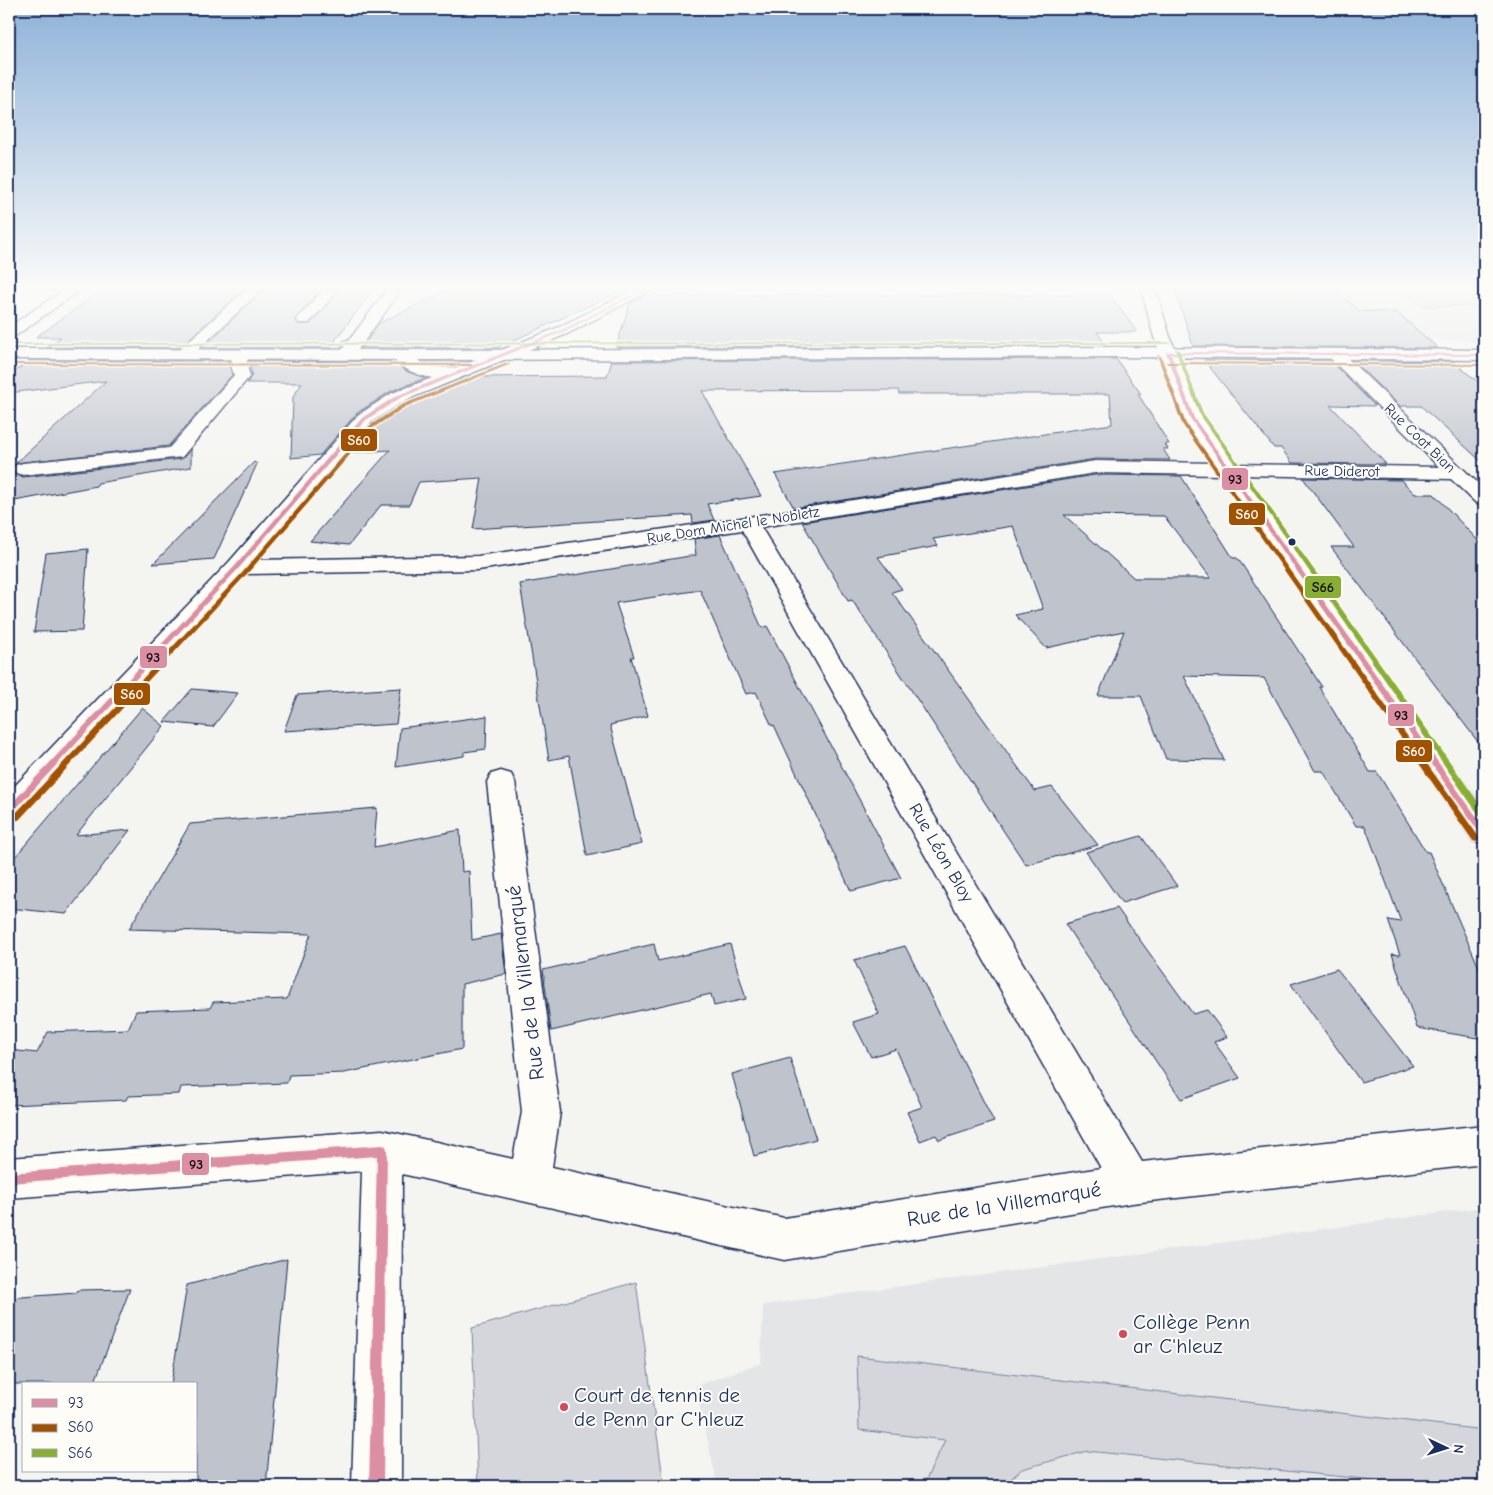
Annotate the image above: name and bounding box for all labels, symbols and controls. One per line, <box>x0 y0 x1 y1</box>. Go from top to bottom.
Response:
street label: Rue Coat Bian <box>1381 400 1459 476</box>
line badge: S60 <box>340 428 378 452</box>
text: S60 <box>348 432 370 449</box>
street label: Rue Diderot <box>1304 461 1380 481</box>
line badge: 93 <box>1221 467 1249 491</box>
text: 93 <box>1228 471 1242 488</box>
street label: Rue Dom Michel le Nobletz <box>646 502 821 548</box>
line badge: S60 <box>1228 502 1266 526</box>
text: S60 <box>1236 506 1258 523</box>
unlabelled marker <box>1287 537 1297 547</box>
line badge: S66 <box>1304 575 1342 599</box>
text: S66 <box>1312 579 1334 596</box>
line badge: 93 <box>139 645 168 669</box>
text: 93 <box>146 649 160 666</box>
line badge: S60 <box>113 682 151 706</box>
text: S60 <box>121 686 143 703</box>
line badge: 93 <box>1387 703 1415 727</box>
text: 93 <box>1394 707 1408 724</box>
line badge: S60 <box>1395 739 1433 763</box>
text: S60 <box>1403 743 1425 760</box>
street label: Rue Léon Bloy <box>904 800 978 907</box>
street label: Rue de la Villemarqué <box>501 884 549 1082</box>
line badge: 93 <box>181 1152 210 1176</box>
text: 93 <box>189 1156 203 1173</box>
street label: Rue de la Villemarqué <box>905 1177 1103 1231</box>
place label: Collège Penn ar C'hleuz <box>1133 1310 1250 1358</box>
marker: Collège Penn ar C'hleuz <box>1117 1328 1129 1340</box>
legend <box>22 1382 198 1472</box>
place label: Court de tennis de de Penn ar C'hleuz <box>574 1383 744 1431</box>
text: 93 <box>68 1394 84 1412</box>
marker: Court de tennis de de Penn ar C'hleuz <box>558 1401 570 1413</box>
text: S60 <box>68 1418 94 1436</box>
north arrow <box>1420 1422 1470 1472</box>
text: S66 <box>68 1444 93 1462</box>
text: N <box>1450 1444 1467 1454</box>

